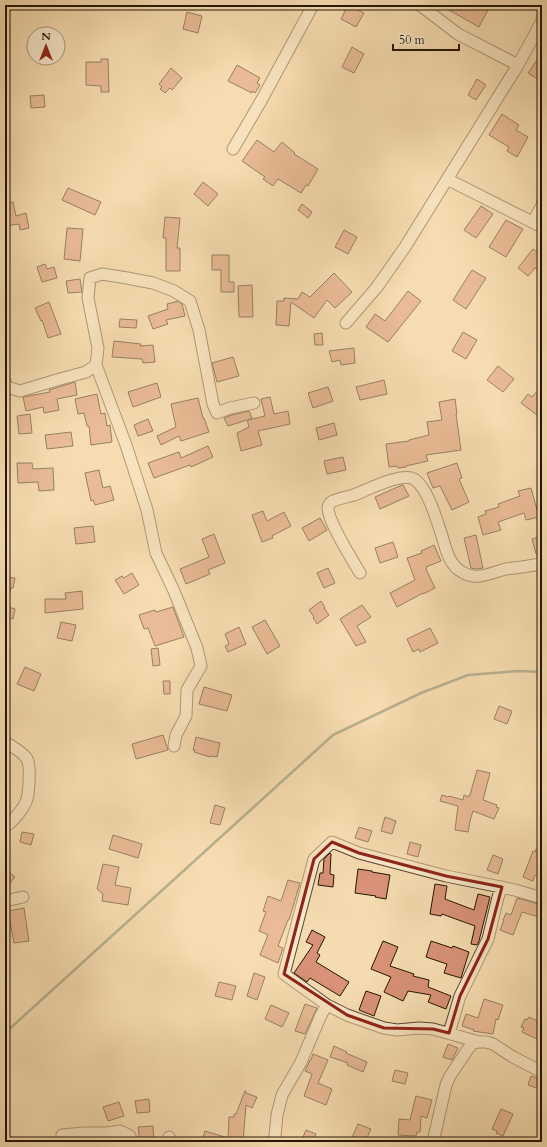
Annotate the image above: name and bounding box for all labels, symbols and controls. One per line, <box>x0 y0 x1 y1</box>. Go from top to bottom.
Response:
north arrow <box>26 26 66 66</box>
scale bar <box>393 26 459 52</box>
text: N <box>41 29 51 44</box>
text: 50 m <box>399 32 426 48</box>

